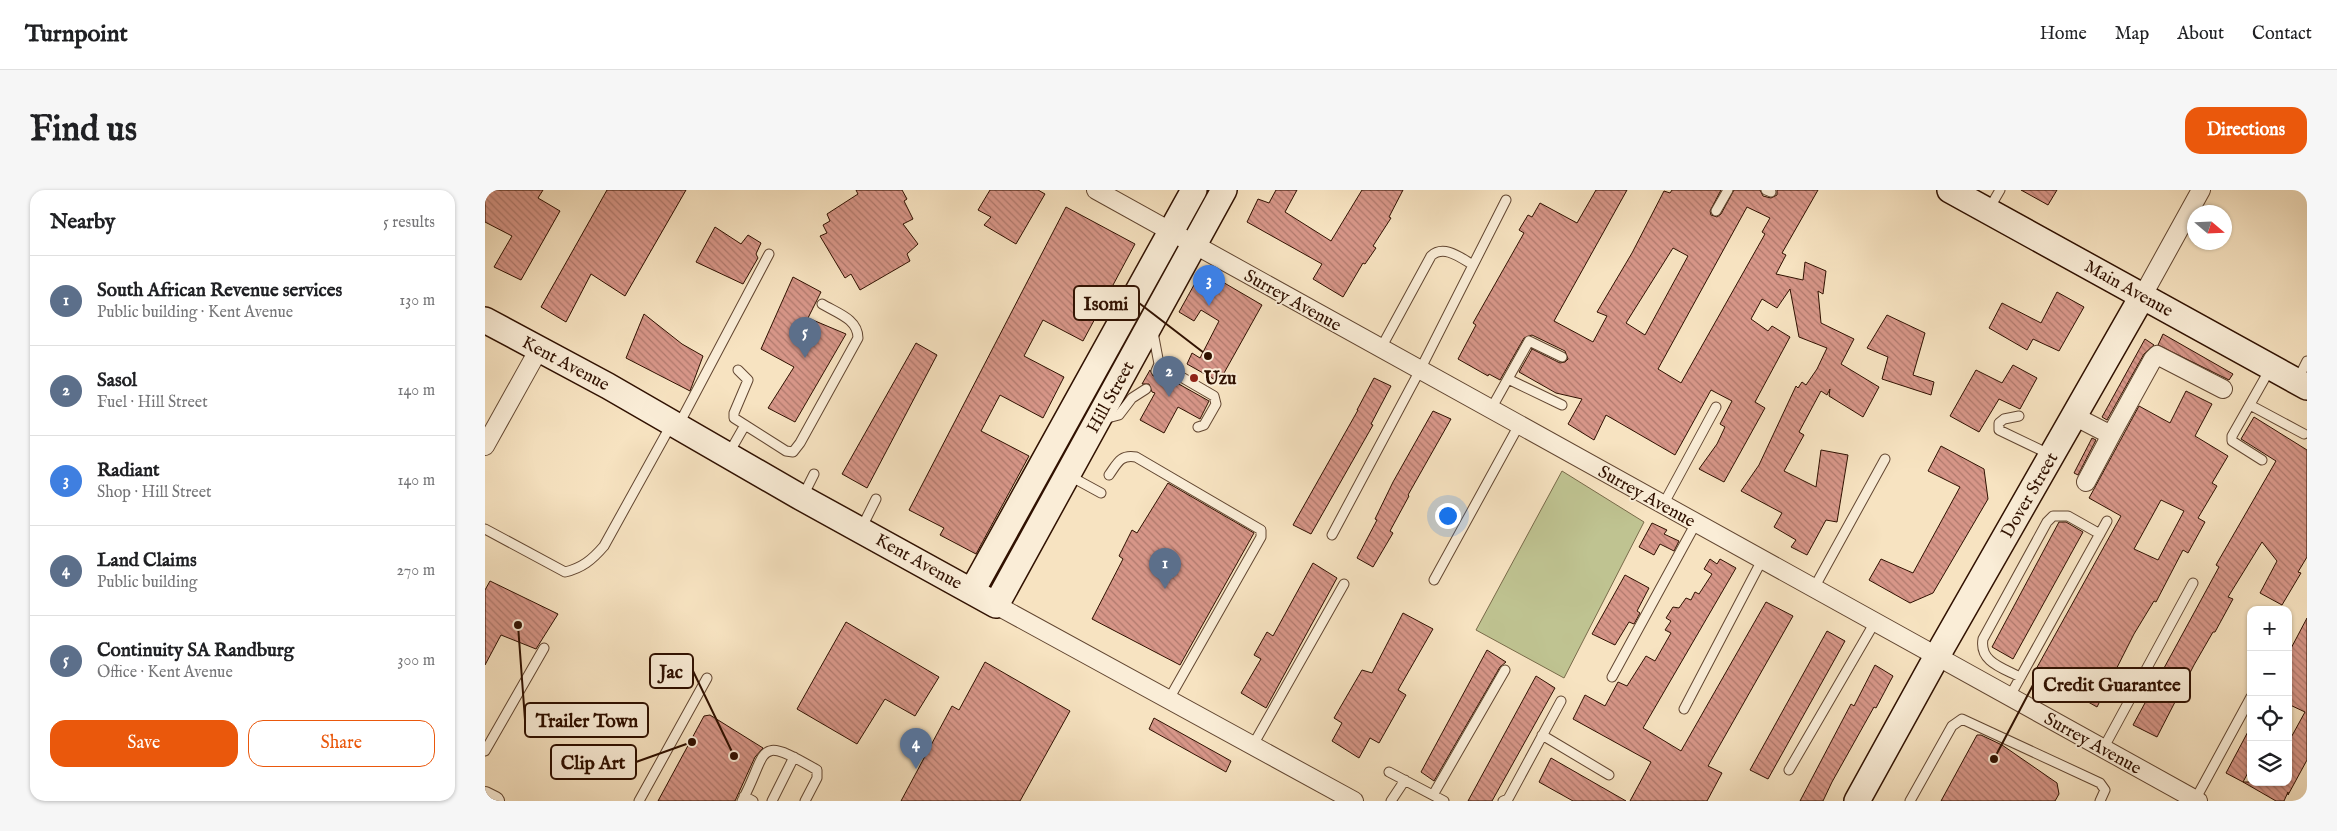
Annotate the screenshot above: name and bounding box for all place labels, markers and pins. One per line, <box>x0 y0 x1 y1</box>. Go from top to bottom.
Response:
pin: 3 <box>1193 265 1225 306</box>
callout: Isomi <box>1074 286 1139 320</box>
pin: 5 <box>789 317 821 358</box>
pin: 2 <box>1153 356 1185 397</box>
place label: Uzu <box>1203 368 1237 391</box>
marker: Uzu <box>1188 372 1200 384</box>
pin: 1 <box>1149 548 1181 589</box>
callout: Jac <box>650 654 693 688</box>
callout: Credit Guarantee <box>2033 668 2190 702</box>
callout: Trailer Town <box>525 703 648 737</box>
pin: 4 <box>900 728 932 769</box>
callout: Clip Art <box>551 745 636 779</box>

